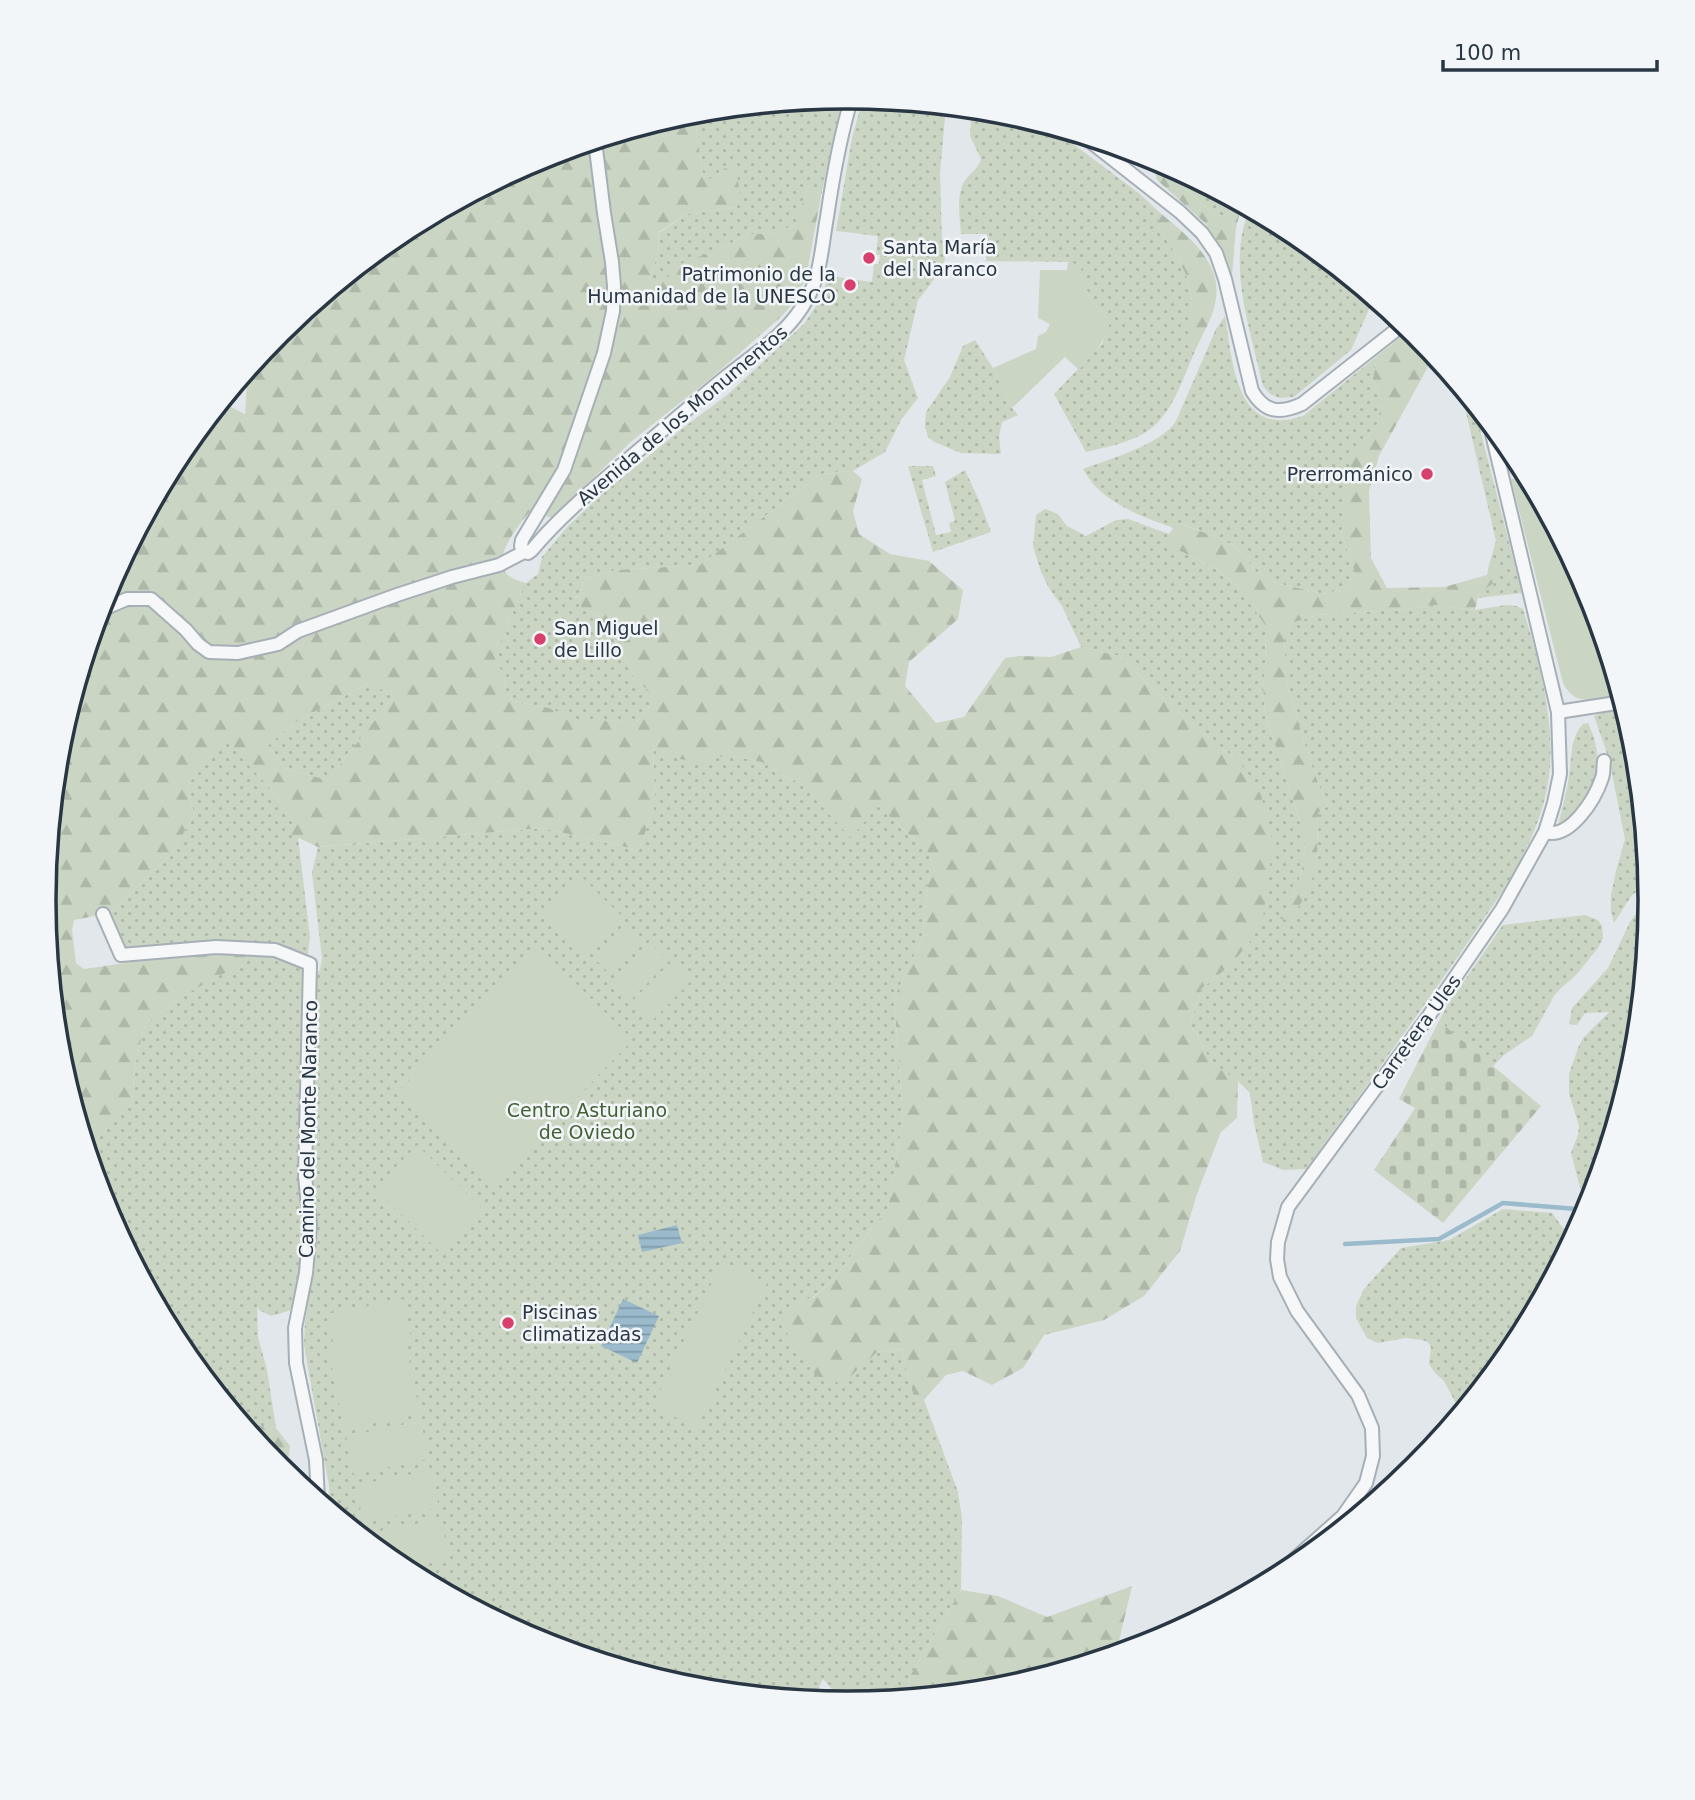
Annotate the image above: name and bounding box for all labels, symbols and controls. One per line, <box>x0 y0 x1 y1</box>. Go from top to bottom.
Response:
scale bar <box>1443 28 1656 72</box>
text: 100 m <box>1454 41 1521 65</box>
place label: Santa María del Naranco <box>883 236 998 280</box>
marker: Santa María del Naranco <box>861 250 877 266</box>
place label: Patrimonio de la Humanidad de la UNESCO <box>587 263 836 307</box>
marker: Patrimonio de la Humanidad de la UNESCO <box>842 277 858 293</box>
street label: Avenida de los Monumentos <box>572 320 792 510</box>
place label: Prerrománico <box>1287 463 1413 485</box>
marker: Prerrománico <box>1419 466 1435 482</box>
place label: San Miguel de Lillo <box>554 617 659 661</box>
marker: San Miguel de Lillo <box>532 631 548 647</box>
street label: Carretera Ules <box>1367 970 1465 1094</box>
street label: Camino del Monte Naranco <box>295 1000 321 1258</box>
park label: Centro Asturiano de Oviedo <box>507 1099 667 1143</box>
place label: Piscinas climatizadas <box>522 1301 641 1345</box>
marker: Piscinas climatizadas <box>500 1315 516 1331</box>

